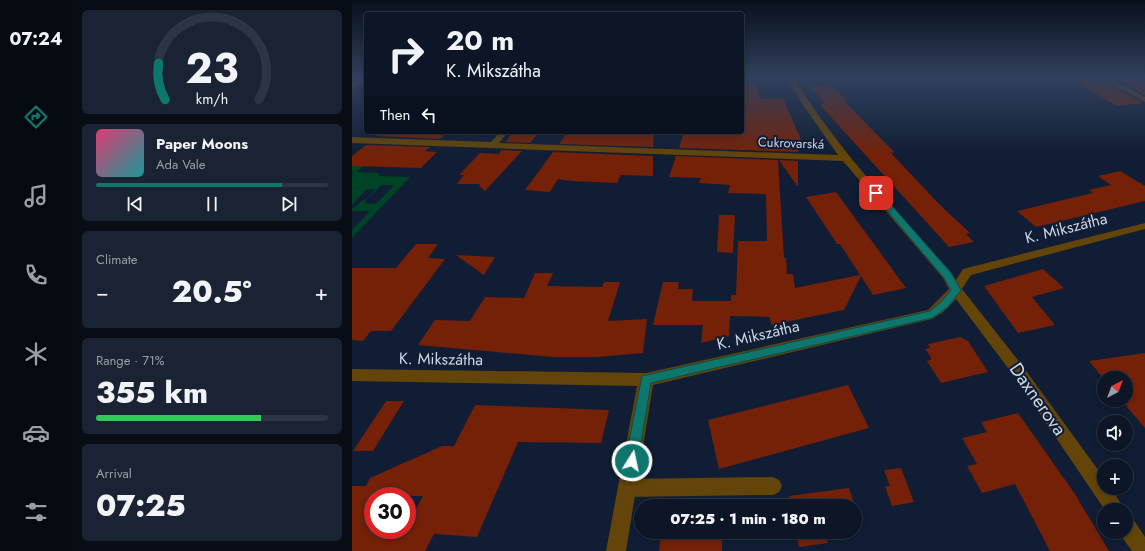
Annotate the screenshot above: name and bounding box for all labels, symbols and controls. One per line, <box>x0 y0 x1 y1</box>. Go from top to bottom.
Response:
text: 20 m <box>446 20 514 61</box>
text: 07:24 <box>10 26 62 52</box>
icon: right <box>380 28 432 80</box>
text: 23 <box>185 38 239 99</box>
text: K. Mikszátha <box>446 58 541 84</box>
text: km/h <box>196 89 228 109</box>
icon: directions <box>22 103 50 131</box>
text: Then <box>380 104 410 126</box>
icon: left <box>418 104 440 126</box>
street label: Cukrovarská <box>758 132 824 154</box>
text: Paper Moons <box>156 133 248 155</box>
text: Ada Vale <box>156 155 205 174</box>
pin <box>859 176 893 210</box>
icon: music <box>22 182 50 210</box>
icon: arrive <box>865 182 887 204</box>
icon: previous <box>124 193 146 215</box>
icon: pause <box>201 193 223 215</box>
icon: next <box>278 193 300 215</box>
street label: K. Mikszátha <box>1022 207 1110 249</box>
text: Climate <box>96 250 137 269</box>
icon: phone <box>22 261 50 289</box>
text: 20.5° <box>172 270 252 313</box>
text: − <box>96 276 109 308</box>
text: + <box>314 276 328 308</box>
street label: K. Mikszátha <box>714 314 802 356</box>
icon: climate <box>22 340 50 368</box>
street label: K. Mikszátha <box>399 347 483 371</box>
text: Range · 71% <box>96 351 165 370</box>
street label: Daxnerova <box>1003 357 1073 441</box>
text: 355 km <box>96 371 208 414</box>
north arrow <box>1097 371 1133 407</box>
map controls <box>1097 371 1133 539</box>
button: sound <box>1097 415 1133 451</box>
icon: car <box>22 419 50 447</box>
position arrow <box>611 440 653 482</box>
button: + <box>1097 459 1133 495</box>
text: Arrival <box>96 464 132 483</box>
text: 07:25 <box>96 484 186 527</box>
speed limit sign: 30 <box>364 487 416 539</box>
icon: filters <box>22 498 50 526</box>
button: − <box>1097 503 1133 539</box>
text: 07:25 · 1 min · 180 m <box>670 508 826 530</box>

